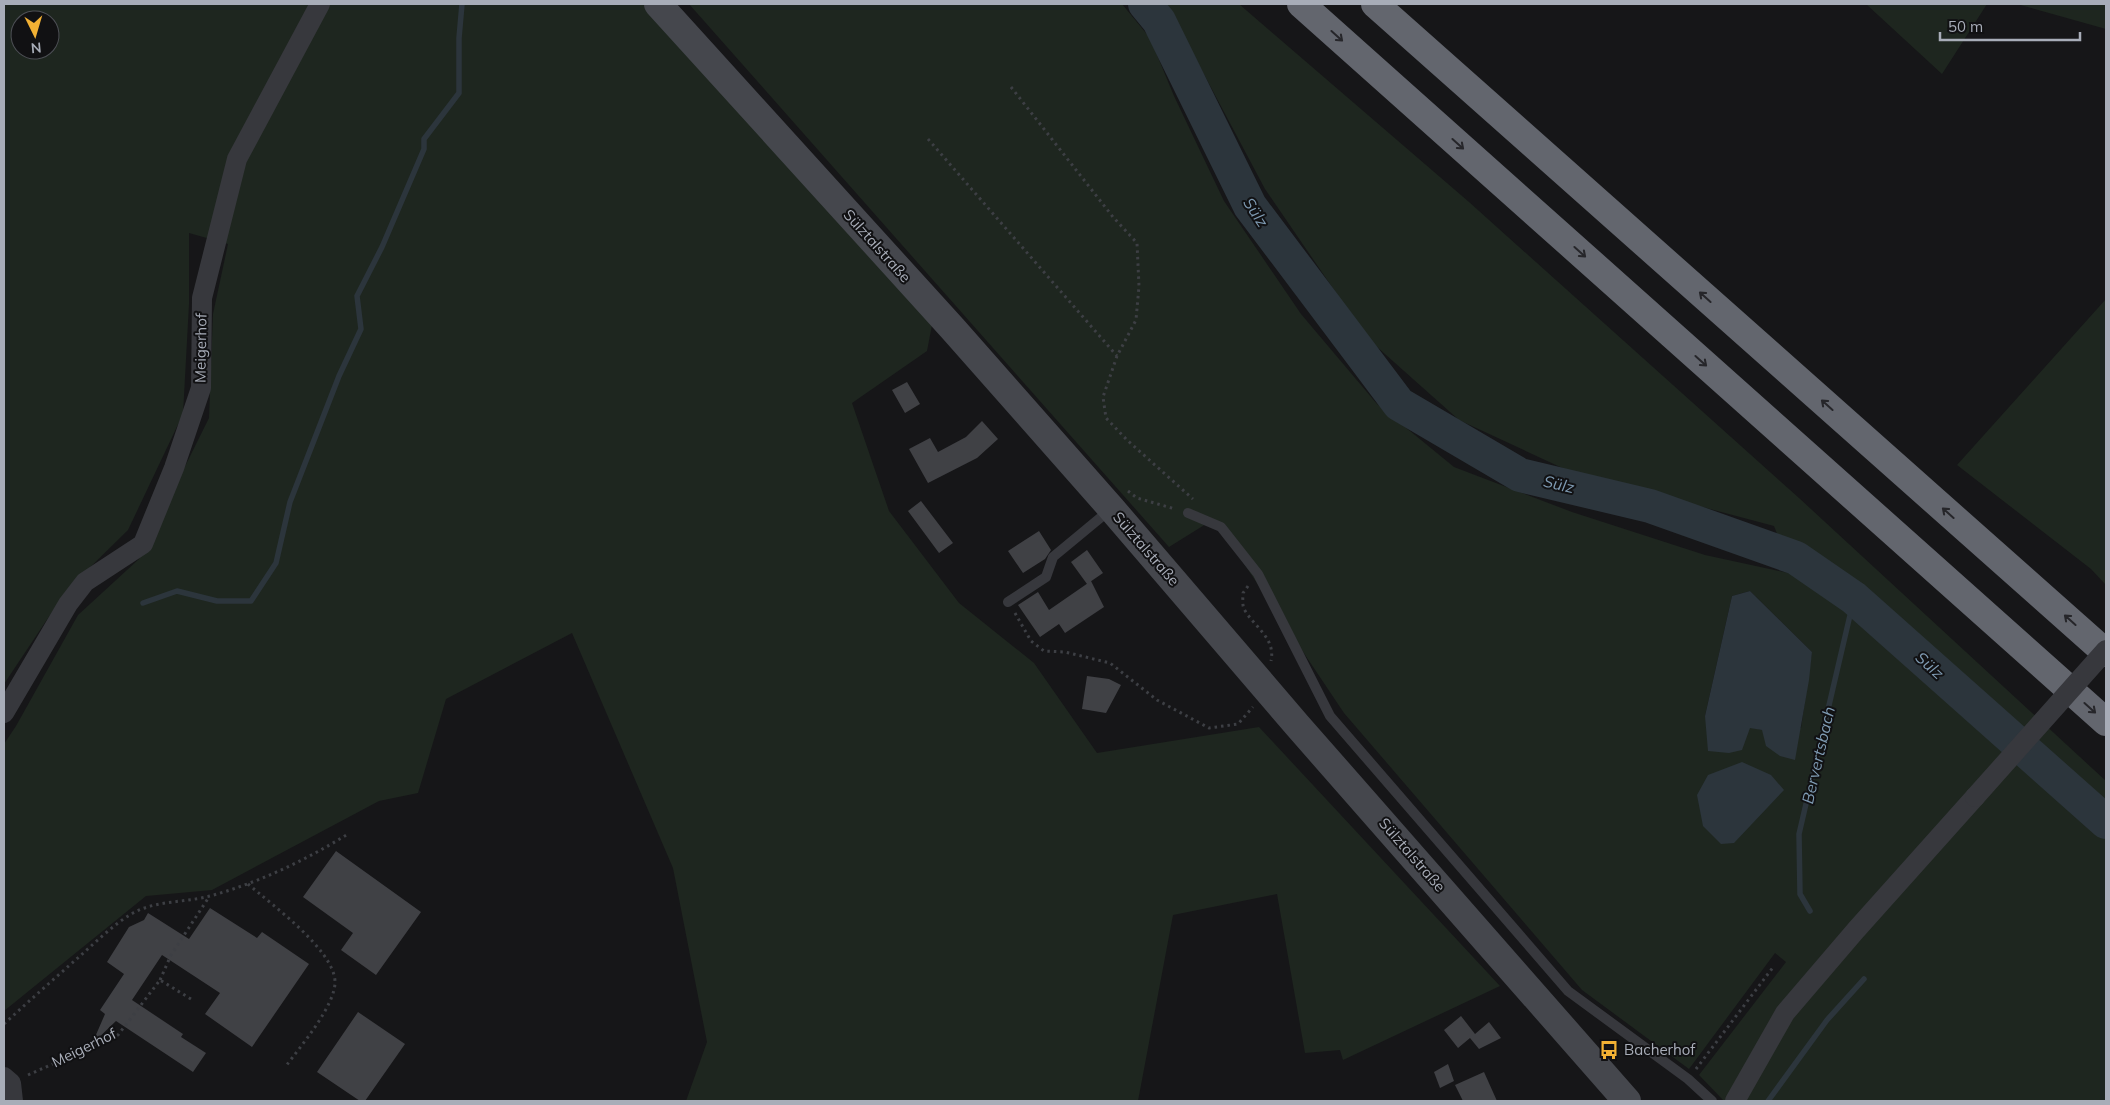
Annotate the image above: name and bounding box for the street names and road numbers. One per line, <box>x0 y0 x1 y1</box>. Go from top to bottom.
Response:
street label: Sülztalstraße <box>840 205 915 286</box>
street label: Meigerhof <box>190 312 211 383</box>
street label: Sülztalstraße <box>1109 508 1184 590</box>
street label: Sülztalstraße <box>1375 814 1450 896</box>
street label: Meigerhof <box>48 1023 120 1071</box>

